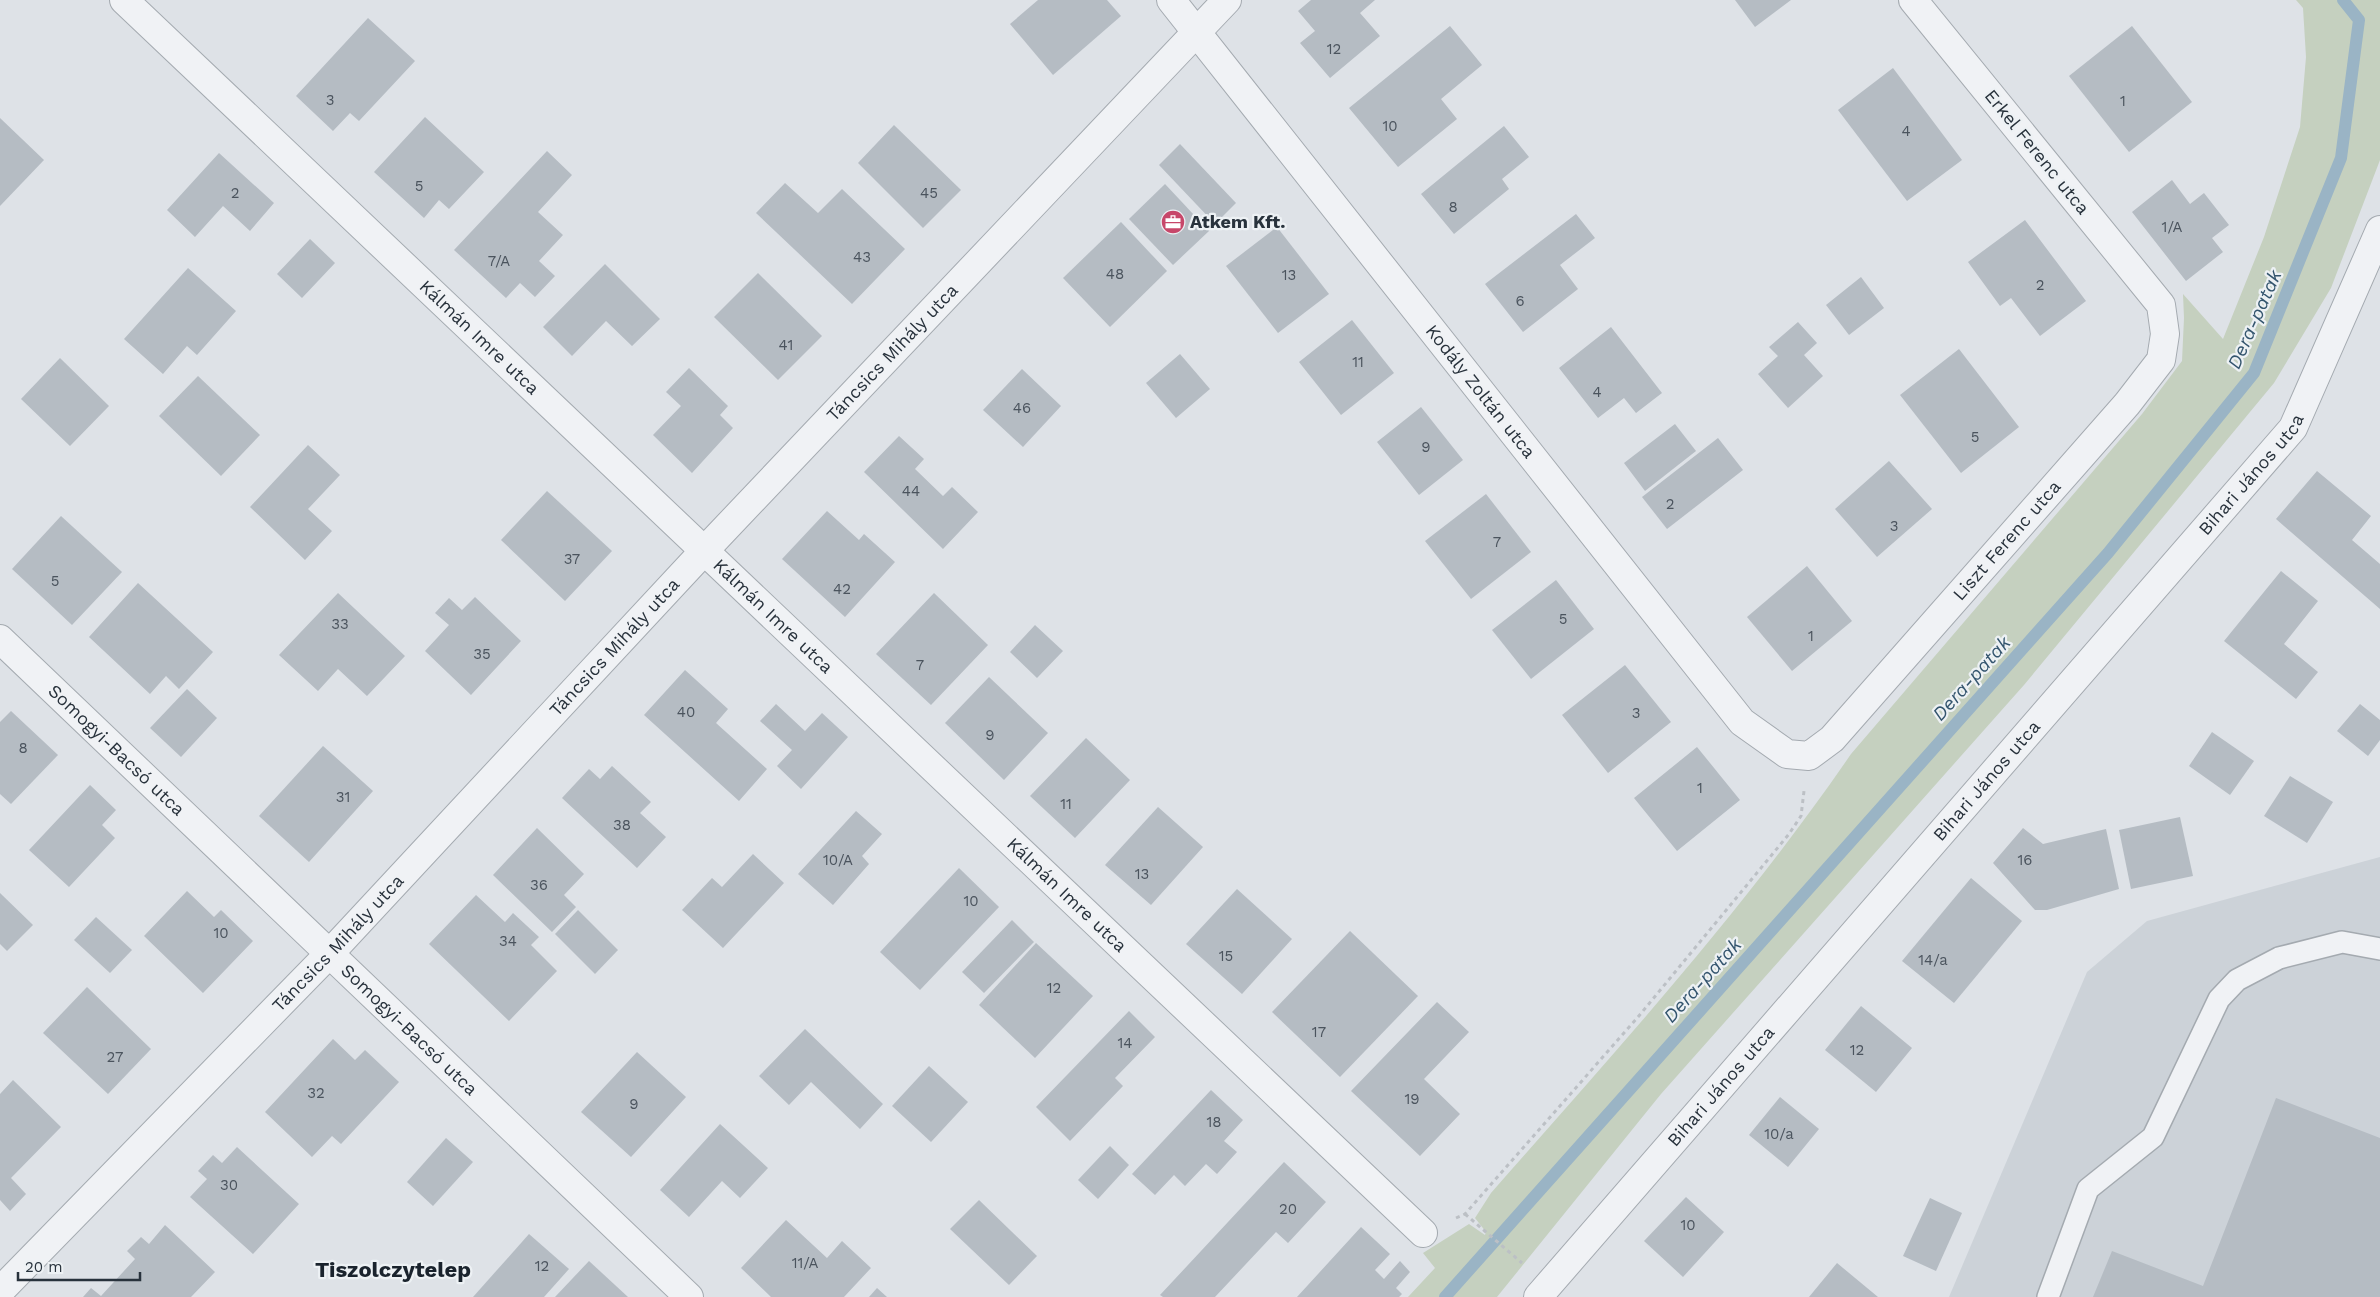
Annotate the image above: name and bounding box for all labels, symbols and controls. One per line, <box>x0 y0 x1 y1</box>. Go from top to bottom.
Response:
house number: 12 <box>1327 40 1341 58</box>
street label: Erkel Ferenc utca <box>1981 85 2094 218</box>
house number: 3 <box>326 91 334 109</box>
house number: 1 <box>2120 92 2126 110</box>
house number: 10 <box>1382 117 1398 135</box>
house number: 4 <box>1901 122 1911 140</box>
house number: 5 <box>415 177 423 195</box>
house number: 2 <box>231 184 239 202</box>
house number: 45 <box>920 184 938 202</box>
house number: 8 <box>1448 198 1458 216</box>
office icon: Atkem Kft. <box>1160 209 1186 235</box>
place label: Atkem Kft. <box>1190 211 1285 232</box>
house number: 1/A <box>2162 218 2183 236</box>
house number: 43 <box>853 248 871 266</box>
house number: 7/A <box>488 252 510 270</box>
house number: 48 <box>1106 265 1124 283</box>
house number: 13 <box>1282 266 1296 284</box>
water label: Dera-patak <box>2222 266 2287 372</box>
street label: Kálmán Imre utca <box>416 275 544 399</box>
house number: 2 <box>2036 276 2044 294</box>
street label: Táncsics Mihály utca <box>822 279 962 425</box>
house number: 6 <box>1515 292 1525 310</box>
street label: Kodály Zoltán utca <box>1422 320 1540 462</box>
house number: 41 <box>779 336 793 354</box>
house number: 11 <box>1352 353 1364 371</box>
house number: 4 <box>1592 383 1602 401</box>
house number: 46 <box>1013 399 1031 417</box>
street label: Bihari János utca <box>2194 411 2308 539</box>
house number: 5 <box>1971 428 1979 446</box>
house number: 9 <box>1421 438 1431 456</box>
street label: Liszt Ferenc utca <box>1948 476 2065 604</box>
house number: 44 <box>902 482 920 500</box>
house number: 2 <box>1666 495 1674 513</box>
house number: 3 <box>1890 517 1898 535</box>
house number: 7 <box>1493 533 1501 551</box>
house number: 37 <box>564 550 580 568</box>
street label: Kálmán Imre utca <box>709 554 838 677</box>
house number: 5 <box>51 572 59 590</box>
street label: Táncsics Mihály utca <box>545 573 683 720</box>
house number: 42 <box>833 580 851 598</box>
house number: 5 <box>1559 610 1567 628</box>
house number: 33 <box>331 615 349 633</box>
house number: 1 <box>1808 627 1814 645</box>
water label: Dera-patak <box>1927 631 2016 725</box>
house number: 35 <box>473 645 491 663</box>
house number: 7 <box>916 656 924 674</box>
street label: Somogyi-Bacsó utca <box>44 680 189 820</box>
house number: 40 <box>677 703 695 721</box>
house number: 3 <box>1632 704 1640 722</box>
street label: Bihari János utca <box>1928 716 2044 845</box>
house number: 9 <box>985 726 995 744</box>
house number: 8 <box>18 739 28 757</box>
house number: 1 <box>1697 779 1703 797</box>
house number: 31 <box>336 788 350 806</box>
house number: 11 <box>1060 795 1072 813</box>
house number: 38 <box>613 816 631 834</box>
street label: Kálmán Imre utca <box>1003 833 1131 956</box>
house number: 10/A <box>823 851 853 869</box>
house number: 16 <box>2018 851 2032 869</box>
house number: 13 <box>1135 865 1149 883</box>
street label: Táncsics Mihály utca <box>268 870 408 1016</box>
house number: 36 <box>530 876 548 894</box>
house number: 10 <box>963 892 979 910</box>
house number: 10 <box>213 924 229 942</box>
house number: 34 <box>499 932 517 950</box>
water label: Dera-patak <box>1658 933 1747 1027</box>
house number: 15 <box>1219 947 1233 965</box>
house number: 14/a <box>1918 951 1948 969</box>
street label: Somogyi-Bacsó utca <box>337 960 482 1100</box>
house number: 12 <box>1047 979 1061 997</box>
street label: Bihari János utca <box>1663 1022 1779 1150</box>
house number: 17 <box>1312 1023 1326 1041</box>
house number: 14 <box>1117 1034 1133 1052</box>
house number: 12 <box>1850 1041 1864 1059</box>
house number: 27 <box>107 1048 123 1066</box>
house number: 32 <box>307 1084 325 1102</box>
house number: 19 <box>1404 1090 1420 1108</box>
house number: 9 <box>629 1095 639 1113</box>
house number: 18 <box>1206 1113 1222 1131</box>
house number: 10/a <box>1764 1125 1794 1143</box>
house number: 30 <box>220 1176 238 1194</box>
house number: 20 <box>1279 1200 1297 1218</box>
house number: 10 <box>1680 1216 1696 1234</box>
scale bar <box>18 1250 140 1282</box>
house number: 11/A <box>792 1254 818 1272</box>
district label: Tiszolczytelep <box>315 1257 471 1282</box>
house number: 12 <box>535 1257 549 1275</box>
text: 20 m <box>25 1258 63 1276</box>

